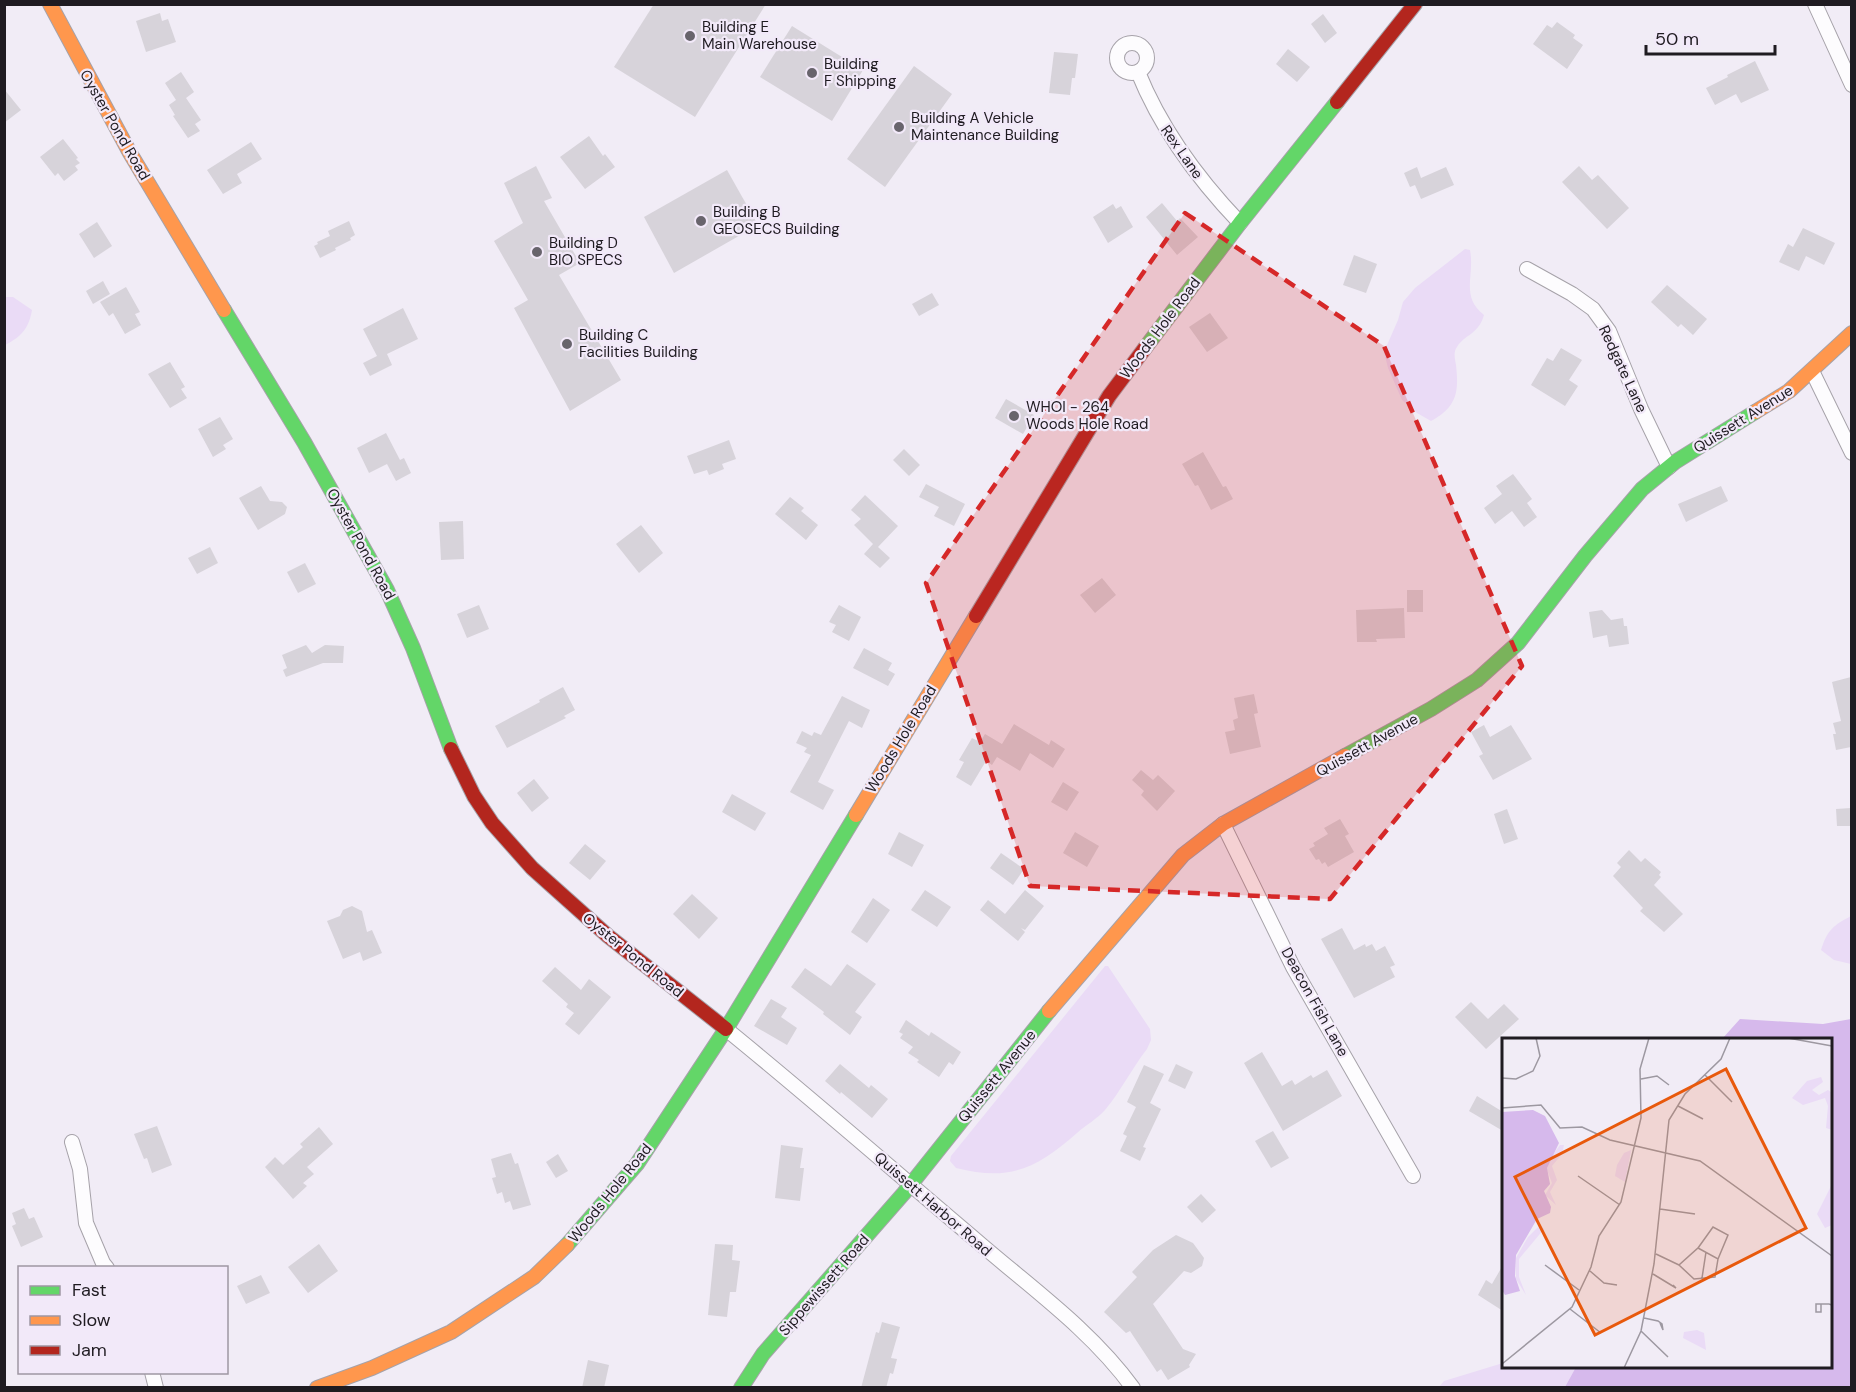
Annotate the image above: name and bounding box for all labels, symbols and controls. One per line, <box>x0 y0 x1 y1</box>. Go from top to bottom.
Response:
place label: Building E Main Warehouse <box>702 17 817 54</box>
scale bar <box>1646 18 1775 56</box>
text: 50 m <box>1655 27 1699 51</box>
marker: Building E Main Warehouse <box>683 29 697 43</box>
place label: Building F Shipping <box>824 54 896 91</box>
street label: Oyster Pond Road <box>75 66 155 184</box>
marker: Building F Shipping <box>805 66 819 80</box>
place label: Building A Vehicle Maintenance Building <box>911 108 1059 145</box>
marker: Building A Vehicle Maintenance Building <box>892 120 906 134</box>
street label: Rex Lane <box>1156 121 1208 183</box>
place label: Building B GEOSECS Building <box>713 202 840 239</box>
marker: Building B GEOSECS Building <box>694 214 708 228</box>
place label: Building D BIO SPECS <box>549 233 623 270</box>
marker: Building D BIO SPECS <box>530 245 544 259</box>
street label: Woods Hole Road <box>1115 273 1205 383</box>
street label: Redgate Lane <box>1594 322 1652 416</box>
place label: Building C Facilities Building <box>579 325 698 362</box>
marker: Building C Facilities Building <box>560 337 574 351</box>
street label: Quissett Avenue <box>1689 380 1797 458</box>
place label: WHOI - 264 Woods Hole Road <box>1026 397 1148 434</box>
marker: WHOI - 264 Woods Hole Road <box>1007 409 1021 423</box>
street label: Oyster Pond Road <box>322 485 400 603</box>
street label: Woods Hole Road <box>861 681 941 797</box>
street label: Quissett Avenue <box>1312 709 1422 781</box>
street label: Oyster Pond Road <box>578 908 688 1002</box>
street label: Deacon Fish Lane <box>1277 944 1353 1060</box>
street label: Quissett Avenue <box>953 1025 1041 1127</box>
inset map <box>1502 1038 1832 1368</box>
street label: Woods Hole Road <box>564 1139 656 1247</box>
street label: Quissett Harbor Road <box>870 1147 996 1261</box>
street label: Sippewissett Road <box>774 1230 874 1340</box>
legend <box>18 1266 228 1374</box>
text: Fast <box>72 1278 107 1302</box>
text: Slow <box>72 1308 111 1332</box>
text: Jam <box>72 1338 107 1362</box>

